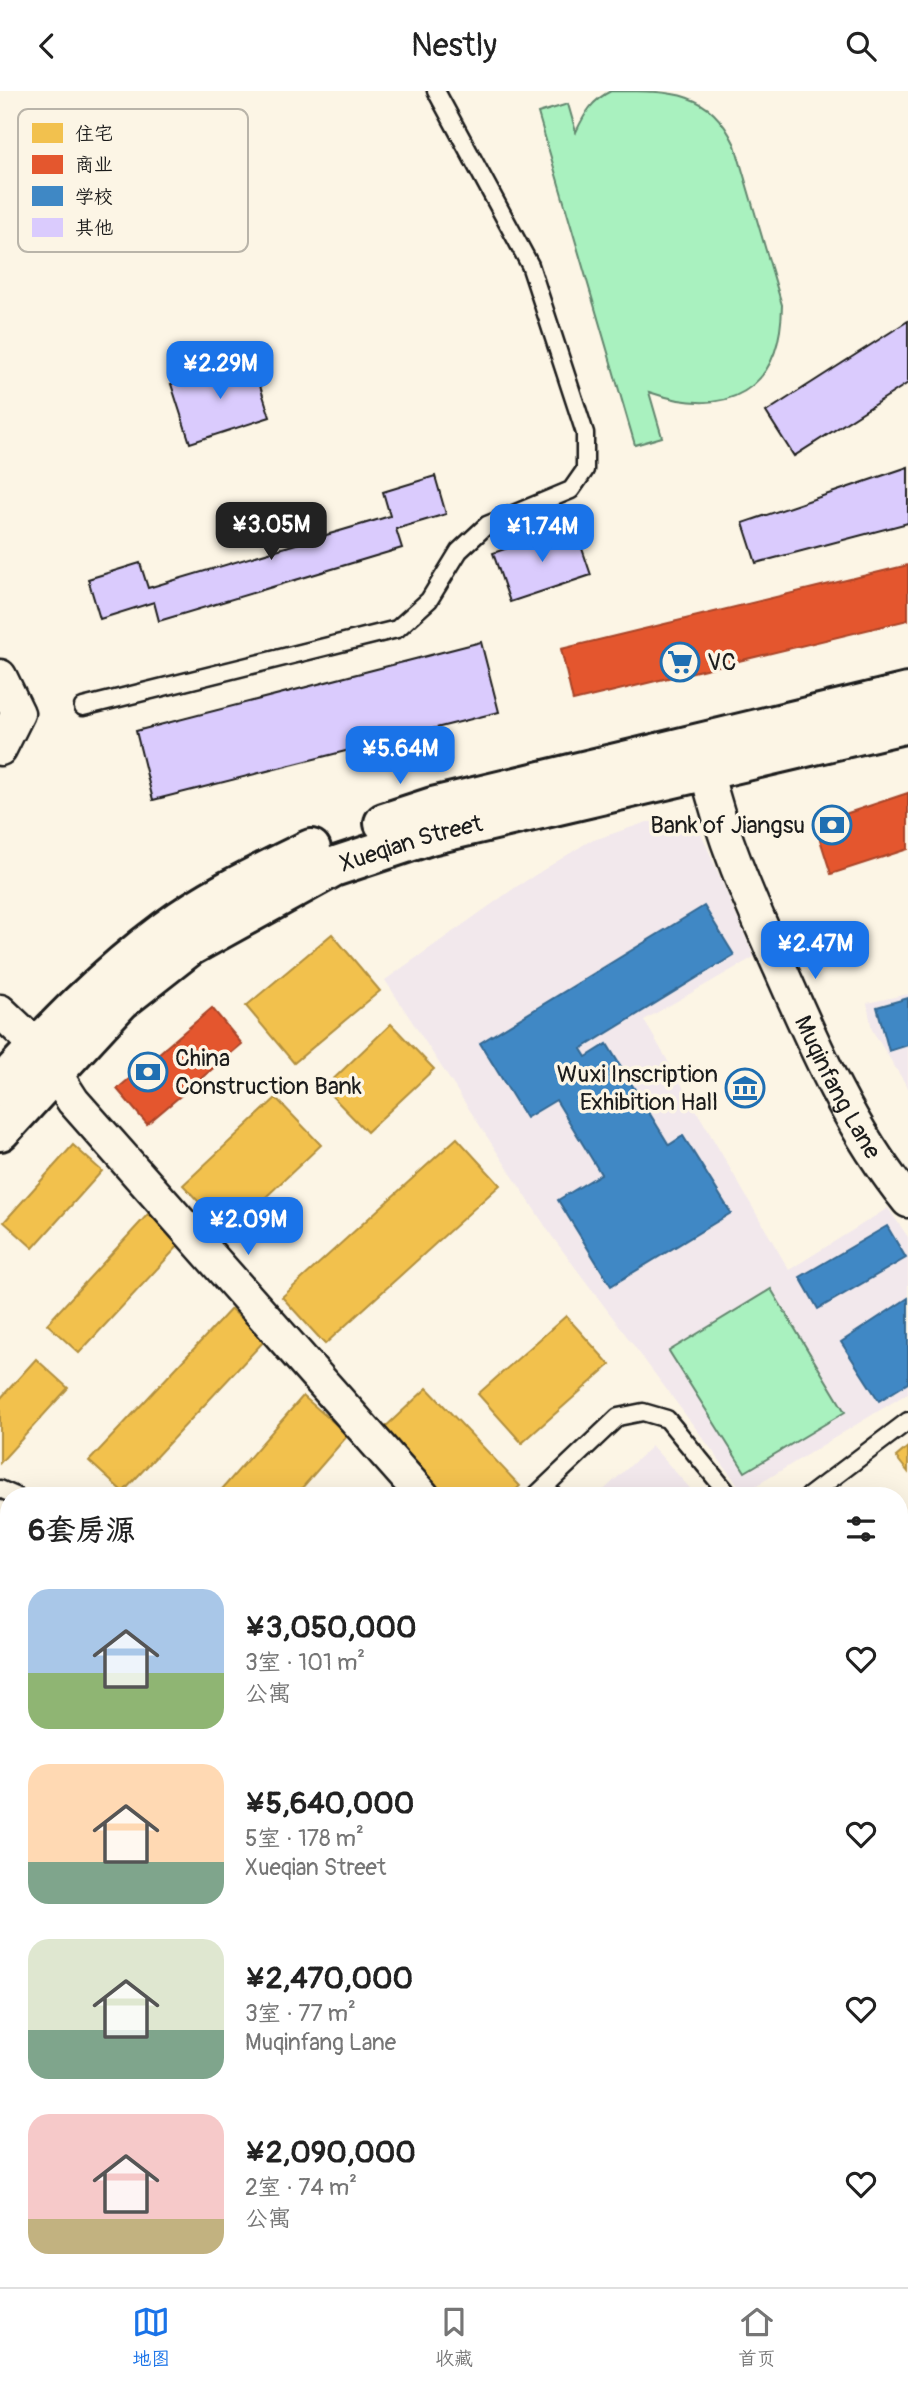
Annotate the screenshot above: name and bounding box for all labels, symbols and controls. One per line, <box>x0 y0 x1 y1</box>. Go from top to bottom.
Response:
text: Nestly <box>411 26 497 66</box>
icon: back <box>28 27 66 65</box>
icon: search <box>842 27 880 65</box>
legend <box>18 109 248 252</box>
text: 住宅 <box>75 122 113 146</box>
text: 商业 <box>75 153 113 177</box>
text: 学校 <box>75 185 113 209</box>
text: 其他 <box>75 216 113 240</box>
pin: ¥2.29M <box>163 341 277 401</box>
text: ¥2.29M <box>182 349 258 378</box>
pin: ¥3.05M <box>214 503 328 562</box>
pin: ¥1.74M <box>485 505 599 564</box>
text: ¥3.05M <box>232 510 310 539</box>
text: ¥1.74M <box>506 512 578 541</box>
supermarket icon: VC <box>659 641 701 683</box>
place label: VC <box>707 648 736 677</box>
pin: ¥5.64M <box>343 727 457 786</box>
text: ¥5.64M <box>362 734 438 763</box>
bank icon: Bank of Jiangsu <box>811 804 853 846</box>
street label: Xueqian Street <box>336 809 486 879</box>
place label: Bank of Jiangsu <box>650 811 805 840</box>
pin: ¥2.47M <box>758 921 872 981</box>
text: ¥2.47M <box>777 929 853 958</box>
street label: Muqinfang Lane <box>788 1011 887 1165</box>
place label: China Construction Bank <box>175 1044 362 1101</box>
bank icon: China Construction Bank <box>127 1051 169 1093</box>
place label: Wuxi Inscription Exhibition Hall <box>557 1060 718 1117</box>
museum icon: Wuxi Inscription Exhibition Hall <box>724 1067 766 1109</box>
pin: ¥2.09M <box>191 1197 305 1257</box>
text: ¥2.09M <box>209 1205 287 1234</box>
icon: filters <box>842 1510 880 1548</box>
text: 6套房源 <box>28 1512 135 1549</box>
text: ¥3,050,000 <box>245 1609 417 1646</box>
icon: home <box>84 1617 168 1701</box>
icon: heart <box>842 1640 880 1678</box>
text: 3室 · 101 m² <box>245 1648 365 1677</box>
text: 公寓 <box>245 1679 291 1708</box>
text: ¥5,640,000 <box>245 1785 414 1822</box>
icon: home <box>84 1792 168 1876</box>
icon: heart <box>842 1815 880 1853</box>
text: 5室 · 178 m² <box>245 1824 364 1853</box>
text: Xueqian Street <box>245 1853 386 1882</box>
text: ¥2,470,000 <box>245 1960 413 1997</box>
icon: home <box>84 1967 168 2051</box>
icon: heart <box>842 1990 880 2028</box>
text: 3室 · 77 m² <box>245 1999 356 2028</box>
text: Muqinfang Lane <box>245 2028 396 2057</box>
text: ¥2,090,000 <box>245 2134 416 2171</box>
icon: home <box>84 2142 168 2226</box>
icon: heart <box>842 2165 880 2203</box>
text: 2室 · 74 m² <box>245 2173 357 2202</box>
text: 公寓 <box>245 2204 291 2233</box>
tab: 地图 <box>132 2303 170 2371</box>
tab: 收藏 <box>435 2303 473 2371</box>
tab: 首页 <box>738 2303 776 2371</box>

